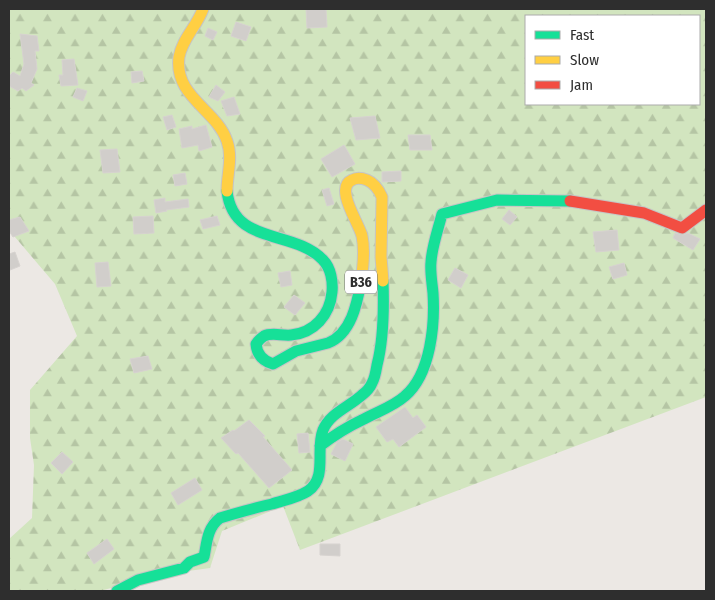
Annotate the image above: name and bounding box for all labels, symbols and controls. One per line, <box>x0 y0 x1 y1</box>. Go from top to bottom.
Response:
legend <box>525 15 700 105</box>
text: Fast <box>570 26 594 44</box>
text: Slow <box>570 51 599 69</box>
text: Jam <box>570 76 593 94</box>
road number: B36 <box>345 270 377 294</box>

